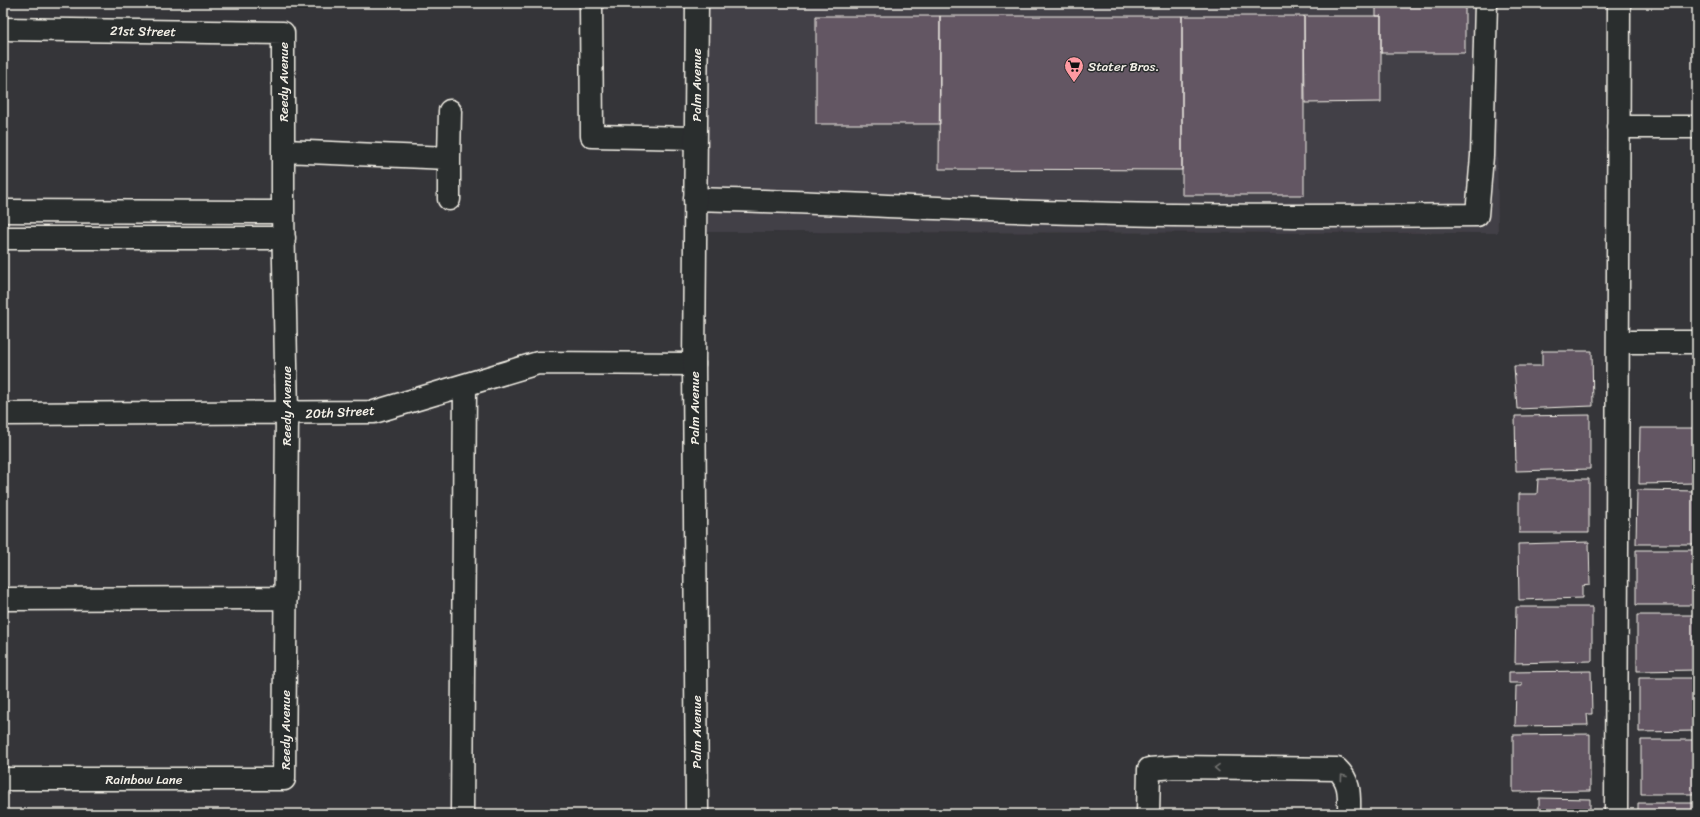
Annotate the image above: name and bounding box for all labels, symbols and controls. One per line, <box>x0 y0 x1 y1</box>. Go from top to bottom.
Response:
street label: 21st Street <box>110 19 176 43</box>
street label: Reedy Avenue <box>272 42 295 122</box>
street label: Palm Avenue <box>685 48 708 122</box>
supermarket icon: Stater Bros. <box>1063 55 1085 83</box>
place label: Stater Bros. <box>1088 55 1159 78</box>
street label: Reedy Avenue <box>275 366 298 446</box>
street label: Palm Avenue <box>683 371 706 445</box>
street label: 20th Street <box>305 399 376 425</box>
street label: Reedy Avenue <box>274 690 297 770</box>
street label: Palm Avenue <box>685 695 708 769</box>
one-way arrow <box>1214 764 1220 772</box>
street label: Rainbow Lane <box>106 768 183 791</box>
one-way arrow <box>1341 774 1348 781</box>

